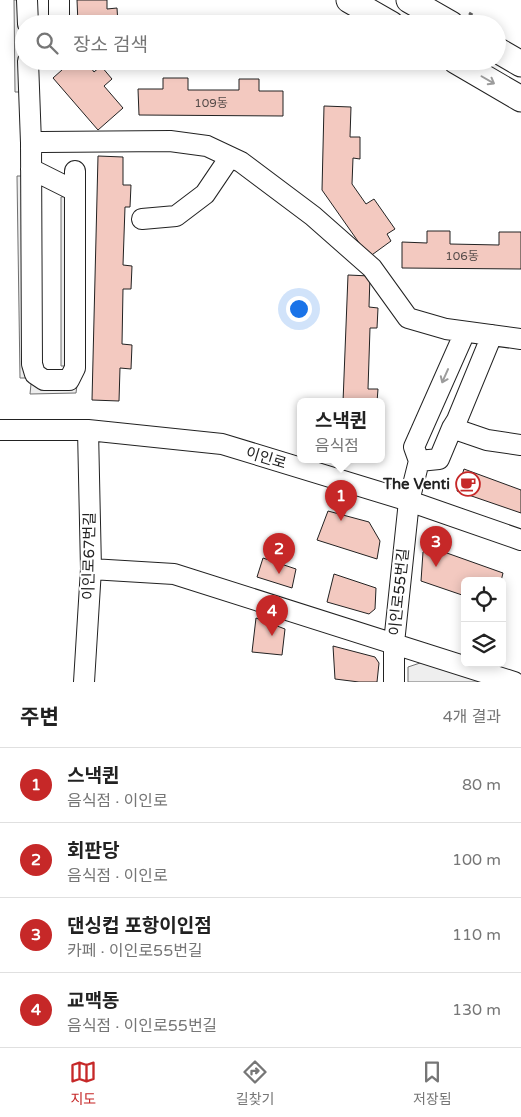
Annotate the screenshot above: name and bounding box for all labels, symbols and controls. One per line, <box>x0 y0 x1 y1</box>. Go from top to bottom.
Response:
search box <box>15 15 506 70</box>
icon: search <box>33 29 61 57</box>
text: 장소 검색 <box>73 34 148 56</box>
one-way arrow <box>481 75 496 85</box>
house number: 109동 <box>194 96 228 110</box>
house number: 106동 <box>445 249 479 263</box>
your location <box>286 296 312 322</box>
one-way arrow <box>440 368 450 383</box>
popup <box>297 398 385 463</box>
text: 스낵퀸 <box>315 410 367 432</box>
text: 음식점 <box>315 436 359 456</box>
street label: 이인로 <box>244 443 288 473</box>
cafe icon: The Venti <box>455 471 481 497</box>
place label: The Venti <box>382 475 450 493</box>
pin: 1 <box>325 480 357 521</box>
street label: 이인로67번길 <box>79 512 99 600</box>
pin: 3 <box>420 526 452 567</box>
pin: 2 <box>263 533 295 574</box>
street label: 이인로55번길 <box>385 547 413 637</box>
map controls <box>461 577 506 667</box>
button: locate <box>461 577 506 622</box>
pin: 4 <box>256 595 288 636</box>
button: layers <box>461 622 506 667</box>
text: 주변 <box>20 705 59 730</box>
text: 4개 결과 <box>443 707 501 727</box>
text: 스낵퀸 <box>67 765 119 787</box>
text: 1 <box>31 775 41 795</box>
text: 80 m <box>462 775 501 795</box>
text: 음식점 · 이인로 <box>67 791 168 811</box>
text: 회판당 <box>67 840 119 862</box>
text: 2 <box>31 850 41 870</box>
text: 100 m <box>452 850 501 870</box>
text: 음식점 · 이인로 <box>67 866 168 886</box>
text: 댄싱컵 포항이인점 <box>67 915 212 937</box>
text: 3 <box>31 925 41 945</box>
text: 110 m <box>452 925 501 945</box>
text: 카페 · 이인로55번길 <box>67 941 203 961</box>
text: 교맥동 <box>67 990 119 1012</box>
text: 4 <box>31 1000 41 1020</box>
text: 130 m <box>452 1000 501 1020</box>
text: 음식점 · 이인로55번길 <box>67 1016 217 1036</box>
tab: 지도 <box>69 1058 97 1108</box>
tab: 길찾기 <box>236 1058 274 1108</box>
tab: 저장됨 <box>413 1058 452 1108</box>

